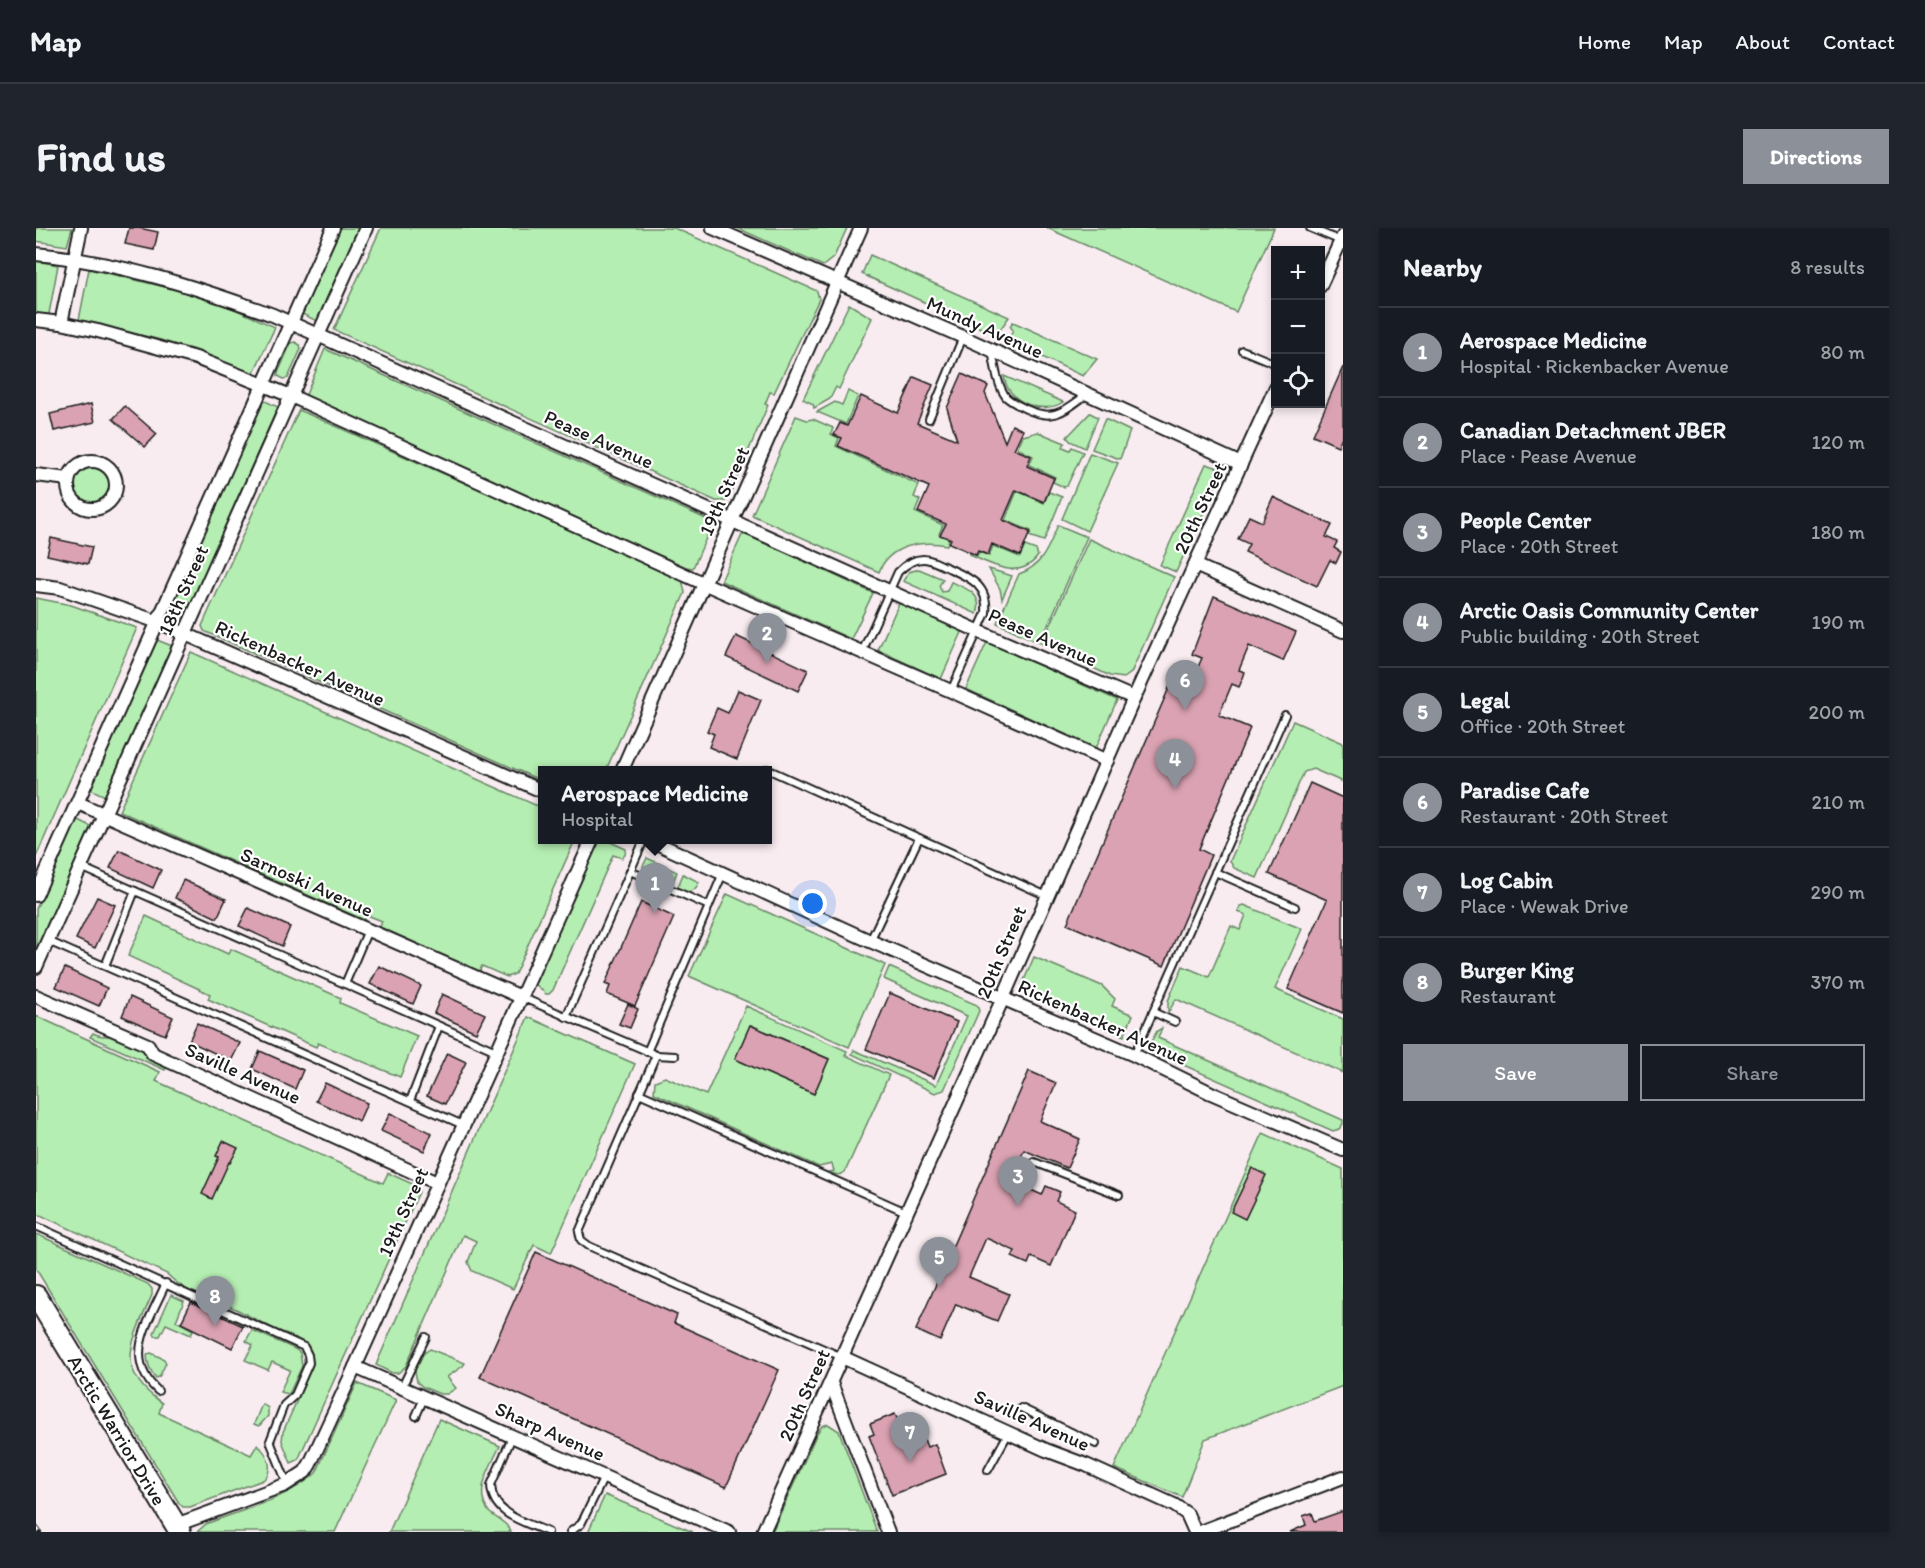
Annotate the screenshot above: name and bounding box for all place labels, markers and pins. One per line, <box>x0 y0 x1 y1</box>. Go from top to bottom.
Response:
pin: 2 <box>748 614 786 663</box>
pin: 6 <box>1166 660 1204 710</box>
pin: 4 <box>1156 740 1194 789</box>
pin: 1 <box>636 864 674 913</box>
pin: 3 <box>998 1156 1038 1206</box>
pin: 5 <box>920 1238 958 1287</box>
pin: 8 <box>196 1276 234 1326</box>
pin: 7 <box>890 1412 930 1462</box>

